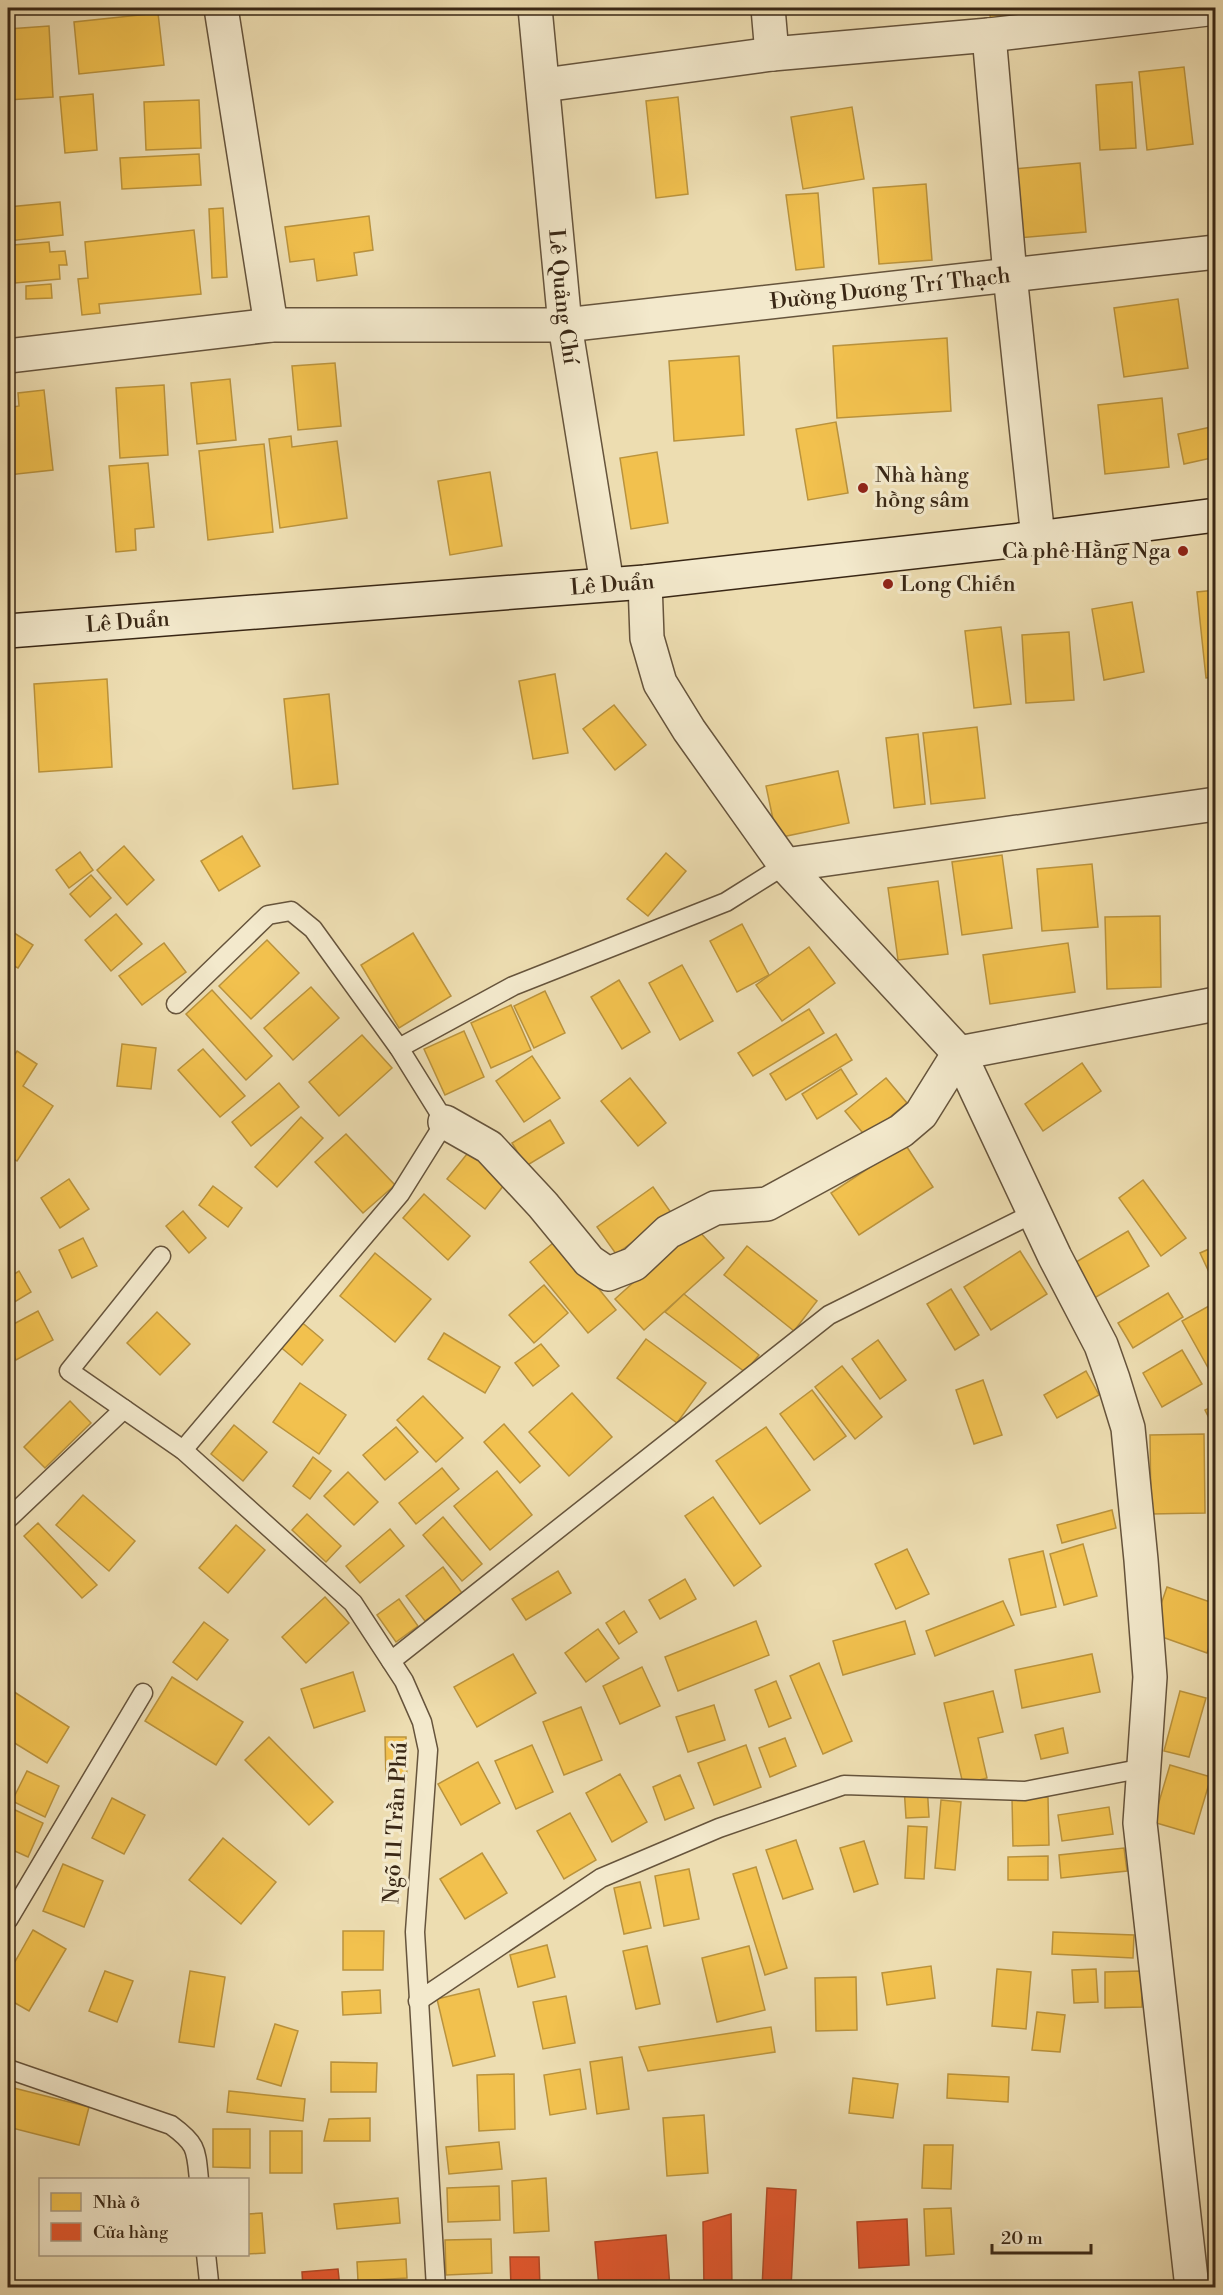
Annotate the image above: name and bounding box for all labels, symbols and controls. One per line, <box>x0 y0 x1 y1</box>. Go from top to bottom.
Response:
street label: Lê Quảng Chí <box>542 228 585 367</box>
street label: Đường Dương Trí Thạch <box>768 262 1012 315</box>
place label: Nhà hàng hồng sâm <box>875 462 970 514</box>
marker: Nhà hàng hồng sâm <box>856 481 870 495</box>
place label: Cà phê Hằng Nga <box>1002 538 1172 565</box>
marker: Cà phê Hằng Nga <box>1176 544 1190 558</box>
street label: Lê Duẩn <box>569 568 656 601</box>
place label: Long Chiến <box>900 571 1016 598</box>
marker: Long Chiến <box>881 577 895 591</box>
street label: Lê Duẩn <box>85 605 171 638</box>
street label: Ngõ 11 Trần Phú <box>378 1741 414 1905</box>
legend <box>39 2178 249 2256</box>
text: Nhà ở <box>93 2191 140 2214</box>
scale bar <box>992 2217 1091 2255</box>
text: Cửa hàng <box>93 2221 169 2244</box>
text: 20 m <box>1001 2227 1043 2250</box>

